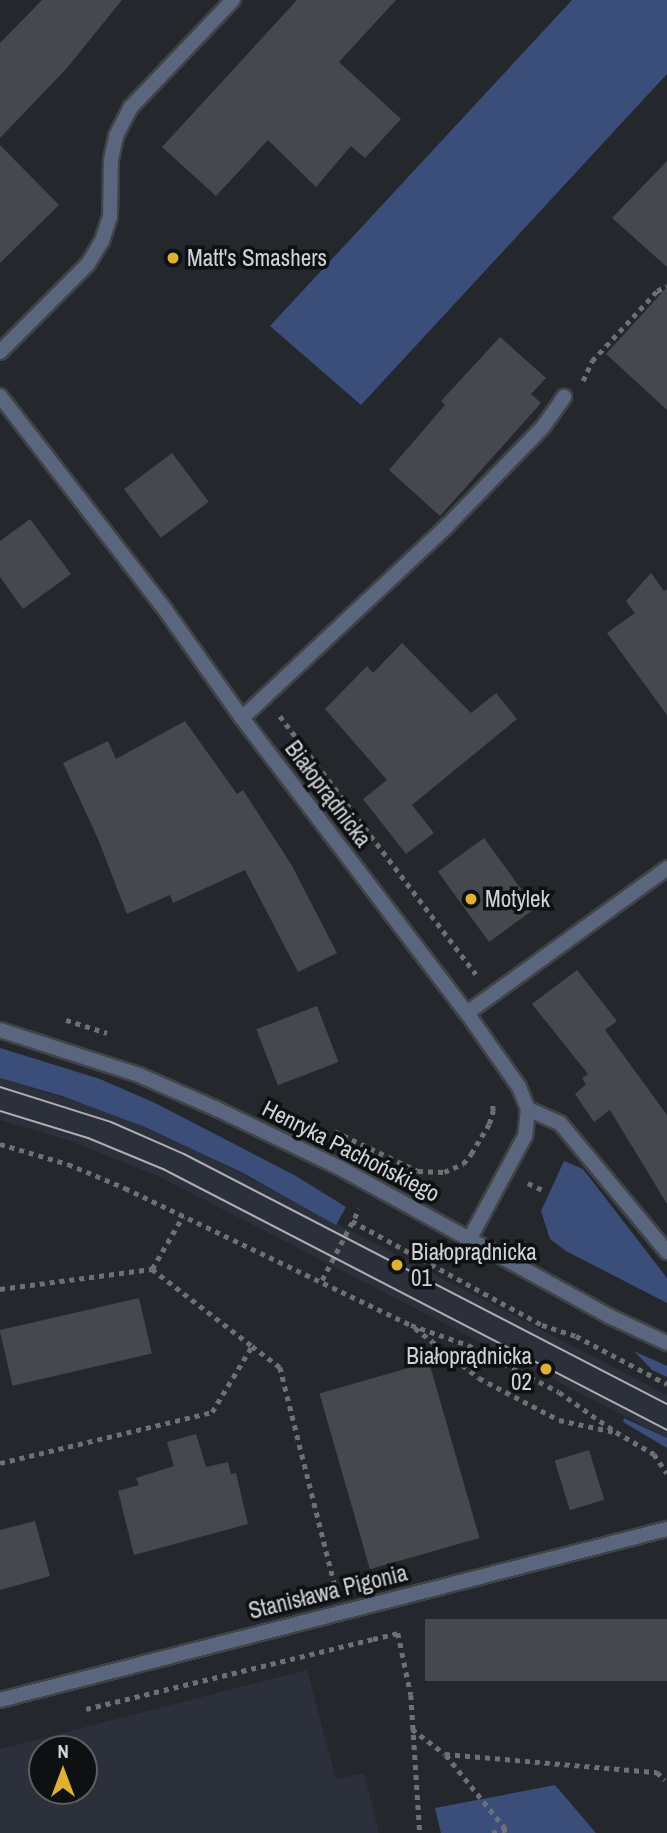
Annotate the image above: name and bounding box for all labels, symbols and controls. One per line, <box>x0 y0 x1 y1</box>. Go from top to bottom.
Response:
place label: Matt's Smashers <box>187 244 327 272</box>
marker: Matt's Smashers <box>165 250 181 266</box>
street label: Białoprądnicka <box>279 735 377 853</box>
place label: Motylek <box>485 885 550 913</box>
marker: Motylek <box>463 891 479 907</box>
street label: Henryka Pachońskiego <box>258 1094 444 1208</box>
place label: Białoprądnicka 01 <box>411 1238 537 1292</box>
marker: Białoprądnicka 01 <box>389 1257 405 1273</box>
place label: Białoprądnicka 02 <box>406 1342 532 1396</box>
marker: Białoprądnicka 02 <box>538 1361 554 1377</box>
street label: Stanisława Pigonia <box>246 1559 410 1625</box>
north arrow <box>28 1735 98 1805</box>
text: N <box>57 1738 69 1764</box>

